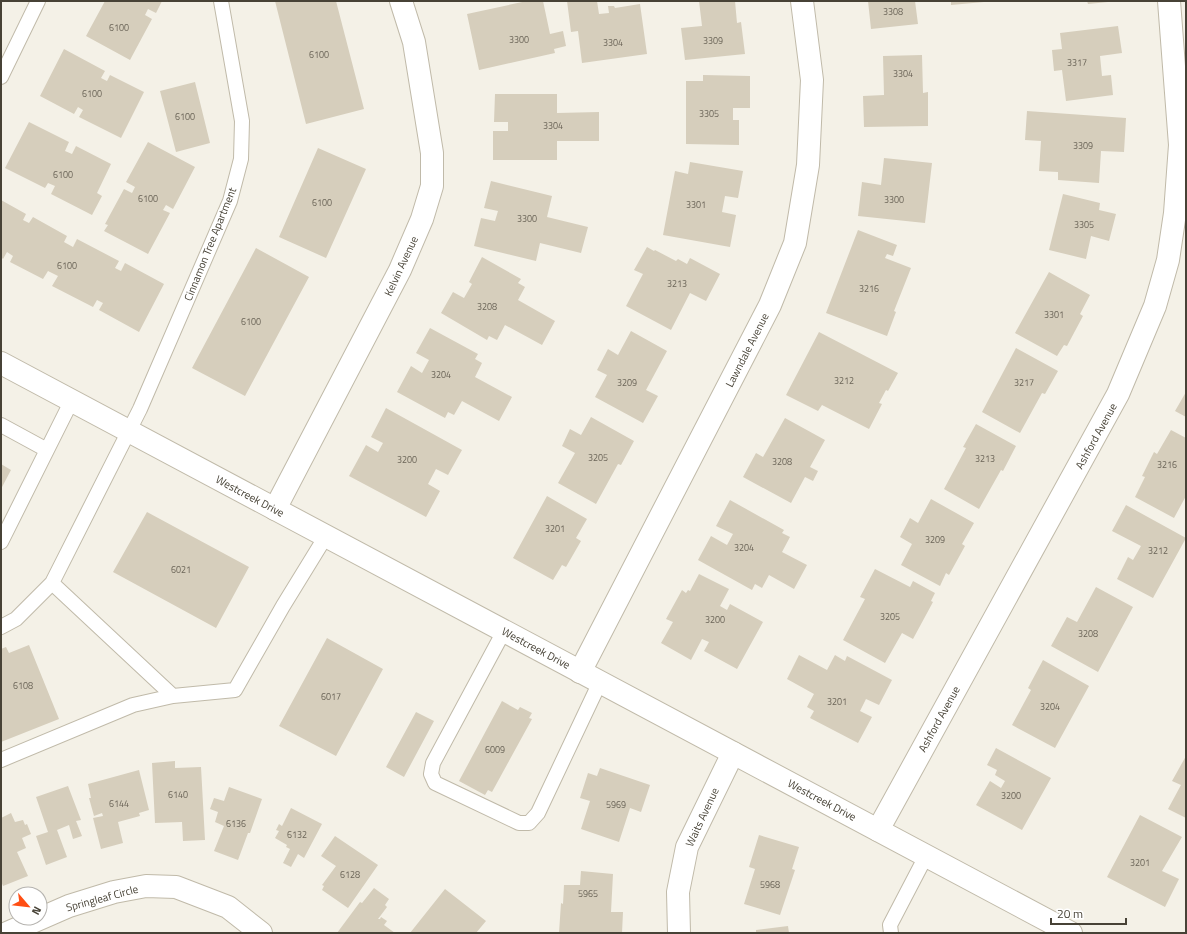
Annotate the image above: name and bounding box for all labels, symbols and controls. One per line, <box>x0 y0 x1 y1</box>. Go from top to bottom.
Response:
house number: 3308 <box>883 5 903 18</box>
house number: 6100 <box>109 21 129 34</box>
house number: 3300 <box>509 33 529 46</box>
house number: 3309 <box>703 34 723 47</box>
house number: 3304 <box>603 36 623 49</box>
house number: 6100 <box>309 48 329 61</box>
house number: 3317 <box>1067 56 1087 69</box>
house number: 3304 <box>893 67 913 80</box>
house number: 6100 <box>82 87 102 100</box>
house number: 3305 <box>699 107 719 120</box>
house number: 6100 <box>175 110 195 123</box>
house number: 3304 <box>543 119 563 132</box>
house number: 3309 <box>1073 139 1093 152</box>
house number: 6100 <box>53 168 73 181</box>
street label: Cinnamon Tree Apartment <box>180 185 240 303</box>
house number: 6100 <box>138 192 158 205</box>
house number: 3300 <box>884 193 904 206</box>
house number: 6100 <box>312 196 332 209</box>
house number: 3301 <box>686 198 706 211</box>
house number: 3300 <box>517 212 537 225</box>
house number: 3305 <box>1074 218 1094 231</box>
street label: Kelvin Avenue <box>380 233 422 299</box>
house number: 6100 <box>57 259 77 272</box>
house number: 3213 <box>667 277 687 290</box>
house number: 3216 <box>859 282 879 295</box>
house number: 3208 <box>477 300 497 313</box>
house number: 3301 <box>1044 308 1064 321</box>
street label: Lawndale Avenue <box>721 310 773 390</box>
house number: 6100 <box>241 315 261 328</box>
house number: 3204 <box>431 368 451 381</box>
house number: 3212 <box>834 374 854 387</box>
house number: 3209 <box>617 376 637 389</box>
house number: 3217 <box>1014 376 1034 389</box>
street label: Ashford Avenue <box>1071 400 1121 472</box>
house number: 3205 <box>588 451 608 464</box>
house number: 3213 <box>975 452 995 465</box>
house number: 3200 <box>397 453 417 466</box>
house number: 3208 <box>772 455 792 468</box>
house number: 3216 <box>1157 458 1177 471</box>
street label: Westcreek Drive <box>213 471 287 521</box>
house number: 3201 <box>545 522 565 535</box>
house number: 3209 <box>925 533 945 546</box>
house number: 3204 <box>734 541 754 554</box>
house number: 3212 <box>1148 544 1168 557</box>
house number: 6021 <box>171 563 191 576</box>
house number: 3205 <box>880 610 900 623</box>
house number: 3200 <box>705 613 725 626</box>
street label: Westcreek Drive <box>499 623 573 673</box>
house number: 3208 <box>1078 627 1098 640</box>
house number: 6108 <box>13 679 33 692</box>
street label: Ashford Avenue <box>914 683 964 755</box>
house number: 6017 <box>321 690 341 703</box>
house number: 3201 <box>827 695 847 708</box>
house number: 3204 <box>1040 700 1060 713</box>
house number: 6009 <box>485 743 505 756</box>
street label: Westcreek Drive <box>785 775 859 825</box>
street label: Waits Avenue <box>681 785 723 849</box>
house number: 6140 <box>168 788 188 801</box>
house number: 3200 <box>1001 789 1021 802</box>
house number: 6144 <box>109 797 129 810</box>
house number: 5969 <box>606 798 626 811</box>
house number: 6136 <box>226 817 246 830</box>
house number: 6132 <box>287 828 307 841</box>
house number: 3201 <box>1130 856 1150 869</box>
house number: 6128 <box>340 868 360 881</box>
house number: 5968 <box>760 878 780 891</box>
street label: Springleaf Circle <box>64 881 140 915</box>
north arrow <box>8 886 48 926</box>
house number: 5965 <box>578 887 598 900</box>
scale bar <box>1051 900 1126 926</box>
text: N <box>28 904 46 918</box>
text: 20 m <box>1057 904 1083 923</box>

